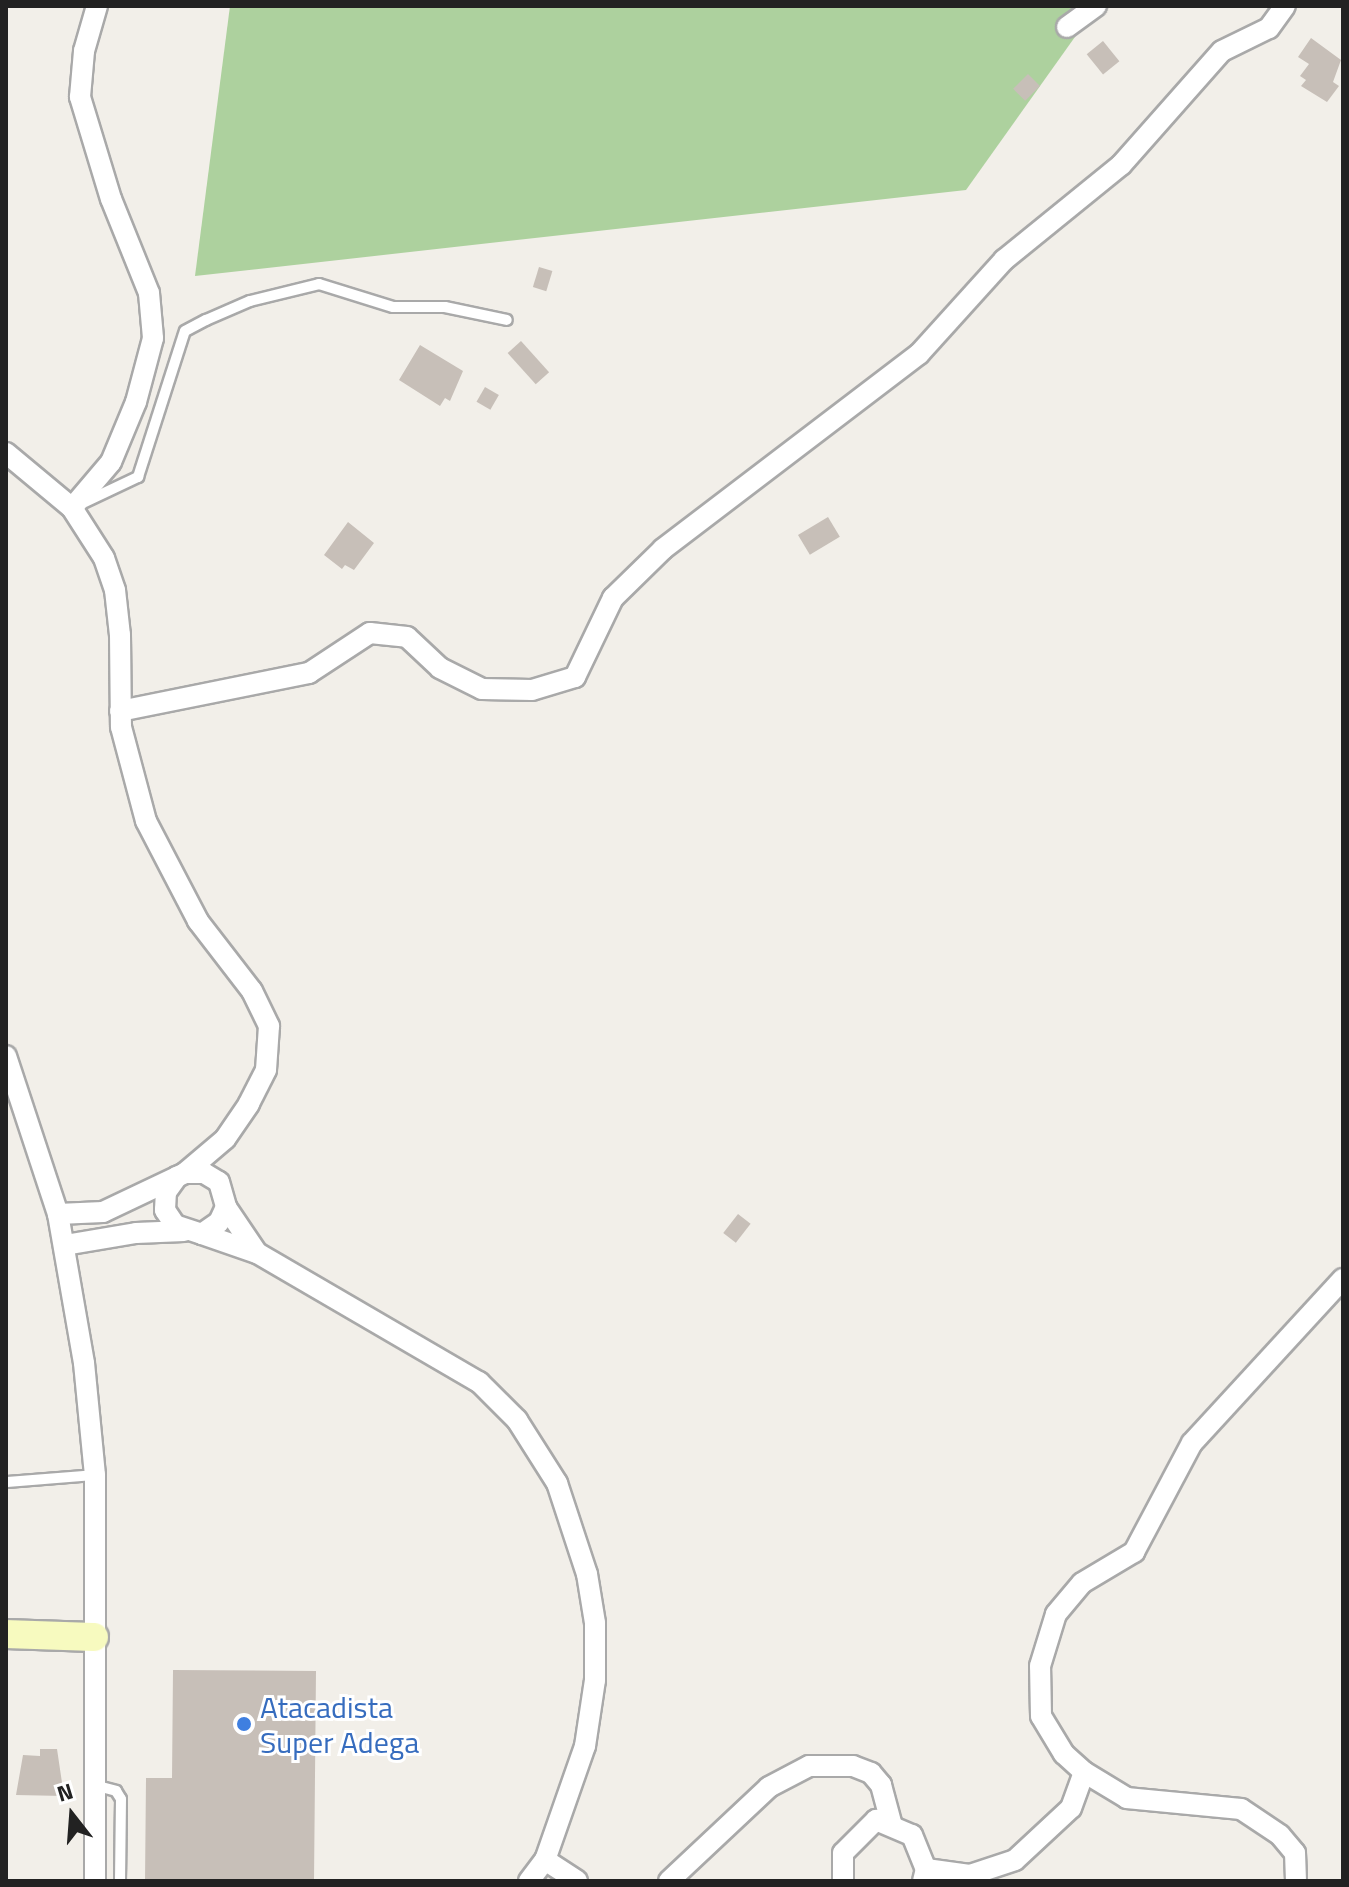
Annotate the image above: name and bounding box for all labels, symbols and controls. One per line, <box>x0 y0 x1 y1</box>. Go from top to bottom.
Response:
place label: Atacadista Super Adega <box>260 1689 419 1760</box>
marker: Atacadista Super Adega <box>235 1715 253 1733</box>
text: N <box>53 1774 77 1811</box>
north arrow <box>32 1775 112 1855</box>

